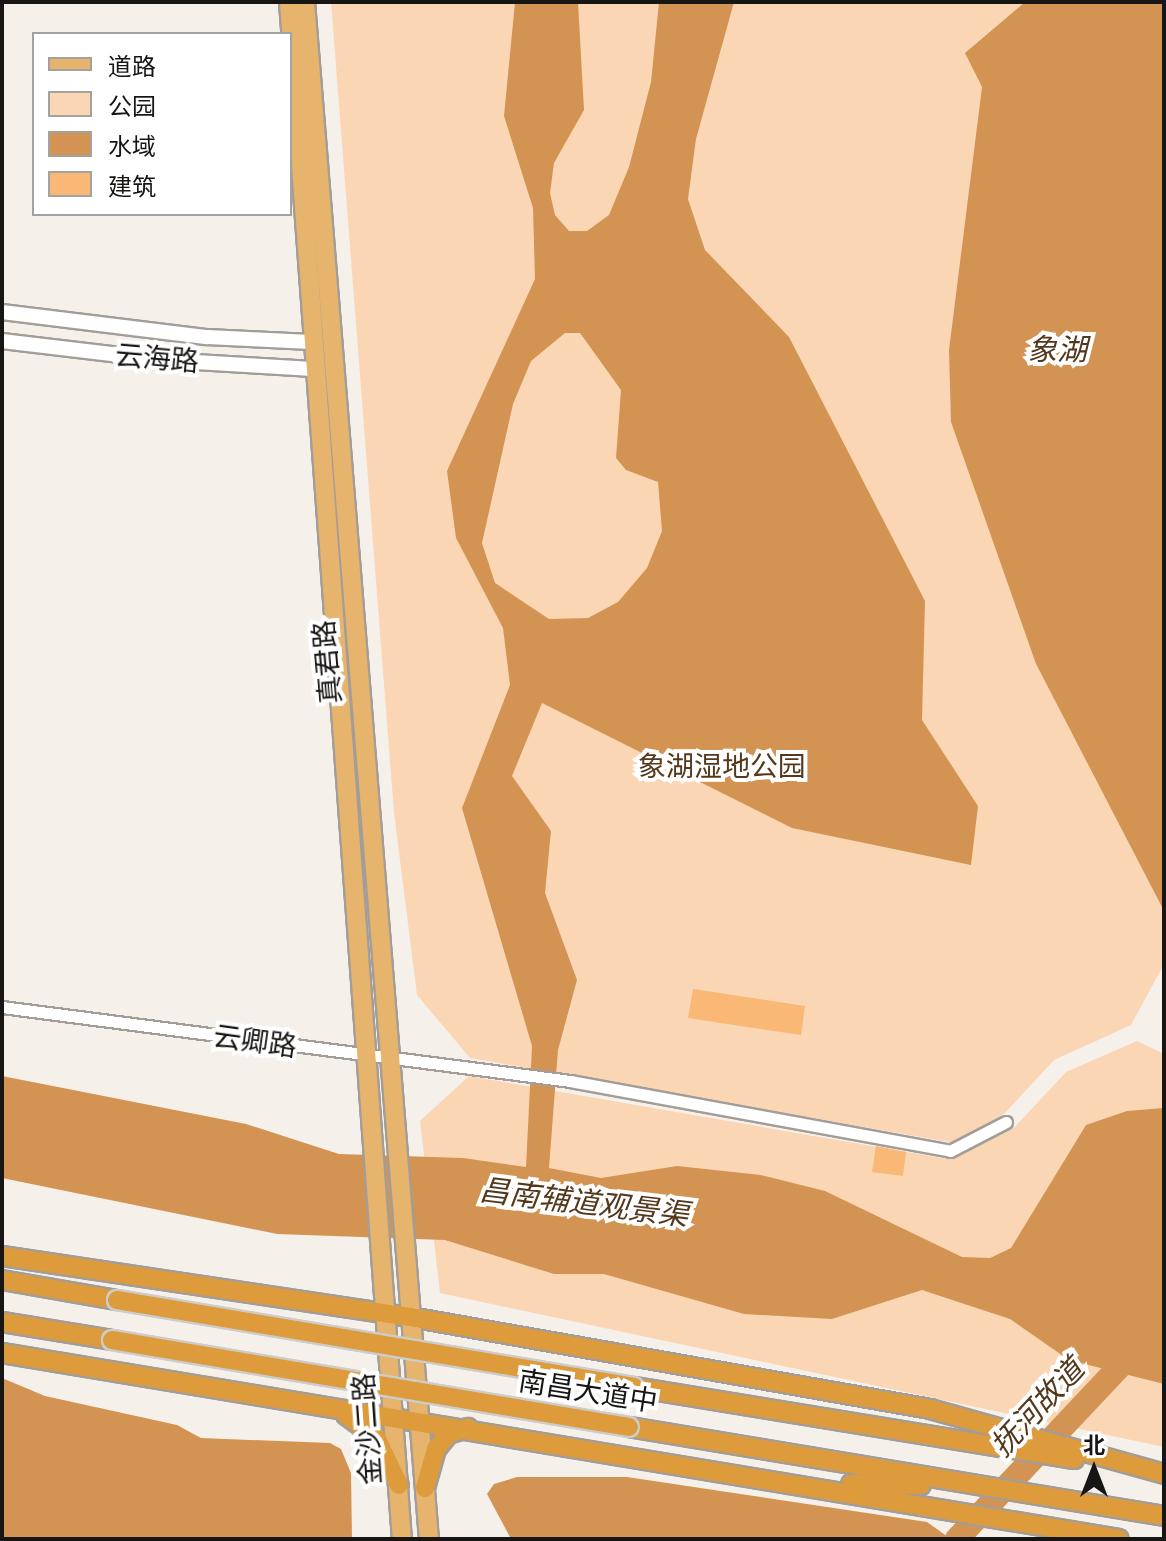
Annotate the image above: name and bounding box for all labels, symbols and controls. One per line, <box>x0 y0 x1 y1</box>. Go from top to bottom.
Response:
legend <box>32 32 292 216</box>
text: 道路 <box>108 51 156 82</box>
text: 公园 <box>108 91 156 122</box>
text: 水域 <box>108 131 156 162</box>
text: 建筑 <box>108 171 156 202</box>
water label: 象湖 <box>1027 331 1087 367</box>
street label: 云海路 <box>114 338 200 378</box>
street label: 真君路 <box>307 619 347 705</box>
park label: 象湖湿地公园 <box>638 749 806 783</box>
street label: 云卿路 <box>211 1019 299 1063</box>
water label: 昌南辅道观景渠 <box>478 1171 690 1233</box>
water label: 抚河故道 <box>983 1351 1091 1463</box>
street label: 南昌大道中 <box>516 1363 660 1419</box>
street label: 金沙二路 <box>346 1372 388 1486</box>
north arrow <box>1054 1429 1134 1509</box>
text: 北 <box>1083 1431 1105 1459</box>

